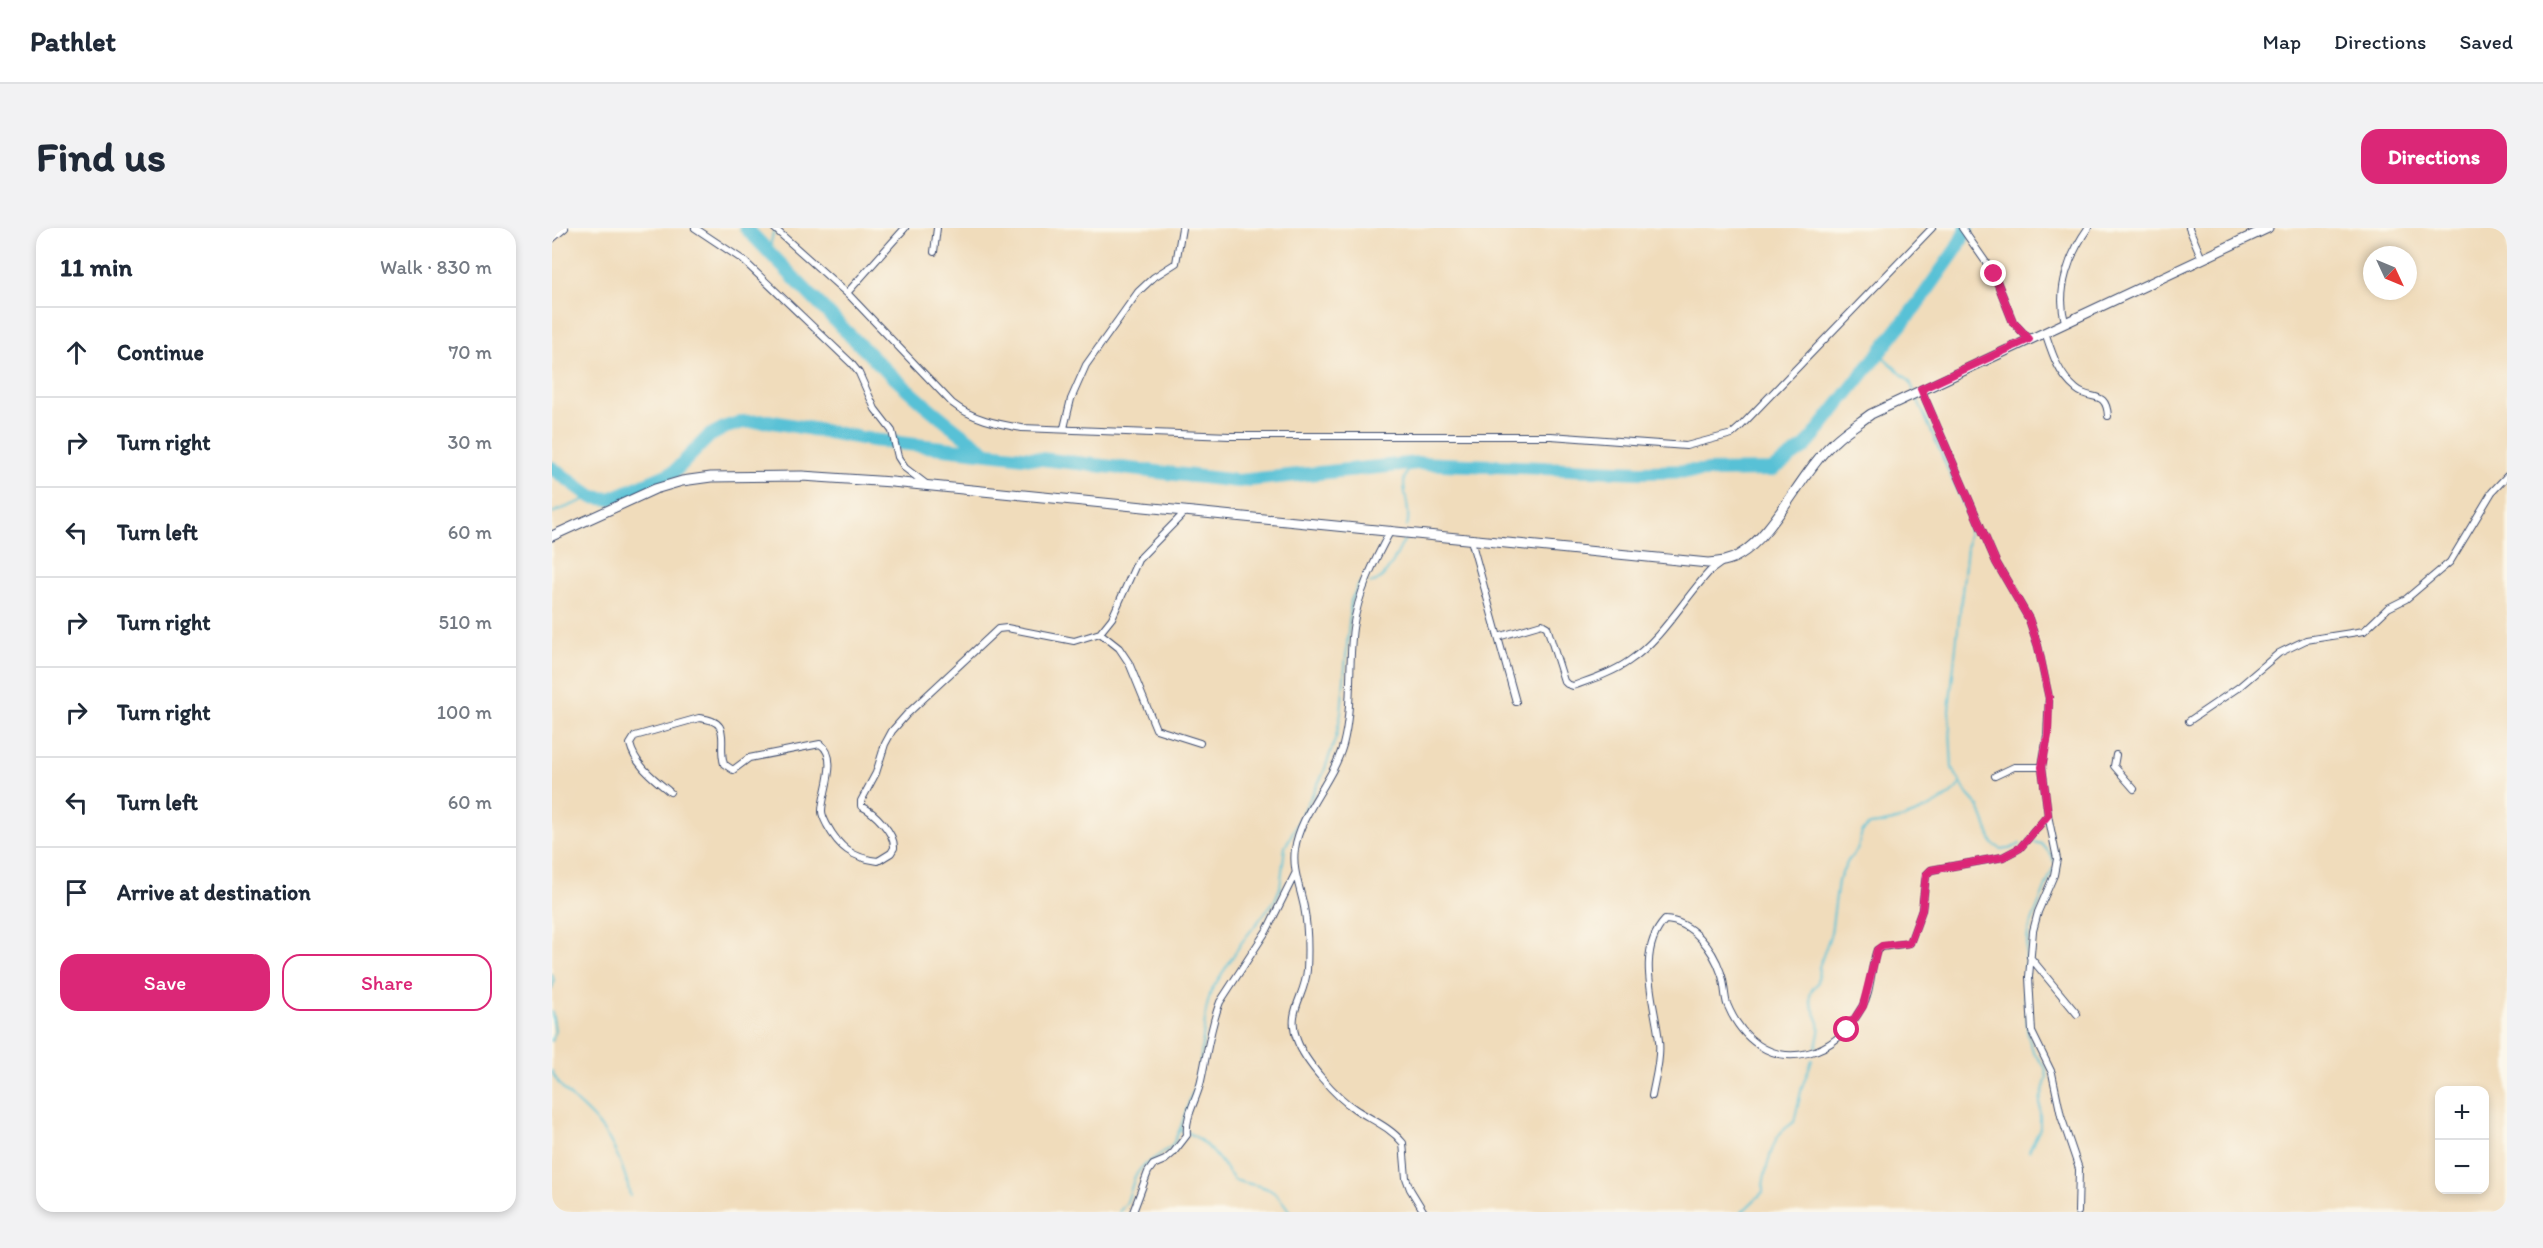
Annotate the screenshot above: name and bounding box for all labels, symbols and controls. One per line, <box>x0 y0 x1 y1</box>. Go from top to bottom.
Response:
text: Pathlet <box>30 24 116 58</box>
text: Map <box>2263 29 2301 54</box>
text: Directions <box>2334 29 2426 54</box>
text: Saved <box>2459 29 2513 54</box>
button: Directions <box>2361 129 2507 184</box>
text: Find us <box>36 131 166 182</box>
north arrow <box>2363 246 2417 300</box>
text: 11 min <box>60 251 132 283</box>
text: Walk · 830 m <box>380 255 492 279</box>
route end <box>1980 260 2006 286</box>
icon: ahead <box>60 336 93 369</box>
text: Continue <box>117 339 204 366</box>
text: 70 m <box>448 340 492 364</box>
icon: right <box>60 426 93 459</box>
text: Turn right <box>117 429 211 456</box>
text: 30 m <box>447 430 492 454</box>
icon: left <box>60 516 93 549</box>
text: Turn left <box>117 519 198 546</box>
text: 60 m <box>448 520 492 544</box>
icon: right <box>60 606 93 639</box>
text: Turn right <box>117 609 211 636</box>
text: 510 m <box>439 610 492 634</box>
icon: right <box>60 696 93 729</box>
text: Turn right <box>117 699 211 726</box>
text: 100 m <box>437 700 492 724</box>
icon: left <box>60 786 93 819</box>
text: Turn left <box>117 789 198 816</box>
text: 60 m <box>448 790 492 814</box>
icon: arrive <box>60 876 93 909</box>
text: Arrive at destination <box>117 879 311 906</box>
button: Save <box>60 954 270 1011</box>
button: Share <box>282 954 492 1011</box>
route start <box>1833 1016 1859 1042</box>
map controls <box>2435 1086 2489 1194</box>
button: + <box>2435 1086 2489 1140</box>
button: − <box>2435 1140 2489 1194</box>

